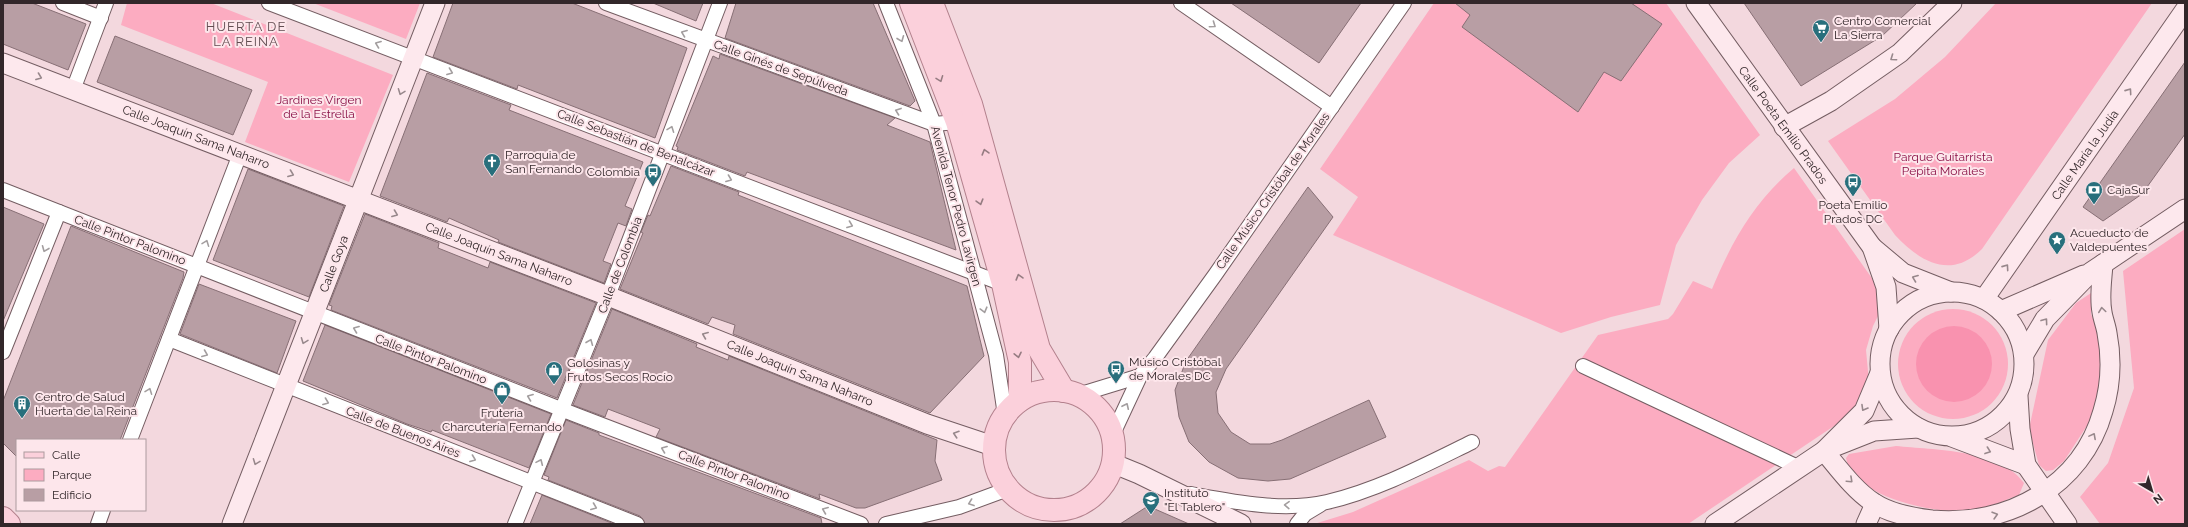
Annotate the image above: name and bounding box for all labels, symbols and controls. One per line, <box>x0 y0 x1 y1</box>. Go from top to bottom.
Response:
place label: Centro Comercial La Sierra <box>1834 14 1932 42</box>
supermarket icon: Centro Comercial La Sierra <box>1811 18 1831 43</box>
district label: HUERTA DE LA REINA <box>206 19 286 49</box>
one-way arrow <box>1209 20 1216 27</box>
one-way arrow <box>680 29 687 37</box>
one-way arrow <box>896 36 904 43</box>
street label: Calle Ginés de Sepúlveda <box>712 37 850 99</box>
one-way arrow <box>374 40 381 48</box>
one-way arrow <box>1890 53 1897 60</box>
street label: Calle Poeta Emilio Prados <box>1736 63 1831 187</box>
one-way arrow <box>447 67 454 75</box>
one-way arrow <box>36 72 43 80</box>
one-way arrow <box>936 75 944 82</box>
one-way arrow <box>397 88 405 95</box>
one-way arrow <box>2124 89 2131 96</box>
park label: Jardines Virgen de la Estrella <box>276 93 362 121</box>
street label: Calle Joaquín Sama Naharro <box>120 102 272 172</box>
street label: Calle Sebastián de Benalcázar <box>555 106 718 180</box>
one-way arrow <box>894 107 901 115</box>
street label: Calle María la Judía <box>2049 107 2121 203</box>
street label: Calle Músico Cristóbal de Morales <box>1213 110 1333 272</box>
street label: Avenida Tenor Pedro Lavirgen <box>928 124 984 288</box>
one-way arrow <box>667 125 675 132</box>
place label: Parroquia de San Fernando <box>505 148 582 176</box>
one-way arrow <box>981 149 989 155</box>
park label: Parque Guitarrista Pepita Morales <box>1894 150 1992 178</box>
church icon: Parroquia de San Fernando <box>482 152 502 177</box>
bus stop icon: Colombia <box>643 162 663 187</box>
place label: Colombia <box>587 165 640 179</box>
one-way arrow <box>287 169 295 177</box>
bus stop icon: Poeta Emilio Prados DC <box>1843 172 1863 197</box>
one-way arrow <box>725 174 732 182</box>
bank icon: CajaSur <box>2084 180 2104 205</box>
place label: CajaSur <box>2107 183 2150 197</box>
place label: Poeta Emilio Prados DC <box>1818 198 1888 226</box>
one-way arrow <box>975 199 984 206</box>
one-way arrow <box>392 209 399 217</box>
street label: Calle Pintor Palomino <box>72 212 188 268</box>
street label: Calle de Colombia <box>595 215 645 315</box>
street label: Calle Joaquín Sama Naharro <box>423 219 575 289</box>
one-way arrow <box>846 221 853 229</box>
place label: Acueducto de Valdepuentes <box>2070 226 2149 254</box>
place icon: Acueducto de Valdepuentes <box>2047 230 2067 255</box>
street label: Calle Goya <box>317 234 351 294</box>
one-way arrow <box>201 240 209 247</box>
one-way arrow <box>41 245 49 252</box>
one-way arrow <box>2001 264 2009 271</box>
one-way arrow <box>1016 274 1024 280</box>
one-way arrow <box>1911 274 1918 282</box>
one-way arrow <box>979 307 988 314</box>
one-way arrow <box>2098 307 2107 313</box>
one-way arrow <box>2040 318 2047 325</box>
one-way arrow <box>353 326 360 334</box>
street label: Calle Pintor Palomino <box>373 331 489 387</box>
one-way arrow <box>702 332 709 340</box>
street label: Calle Joaquín Sama Naharro <box>725 337 875 409</box>
one-way arrow <box>300 338 308 345</box>
one-way arrow <box>586 338 594 345</box>
one-way arrow <box>201 349 208 357</box>
one-way arrow <box>1014 352 1022 359</box>
place label: Músico Cristóbal de Morales DC <box>1129 355 1222 383</box>
place label: Golosinas y Frutos Secos Rocío <box>567 356 673 384</box>
bus stop icon: Músico Cristóbal de Morales DC <box>1106 359 1126 384</box>
shop icon: Golosinas y Frutos Secos Rocío <box>544 360 564 385</box>
shop icon: Frutería Charcutería Fernando <box>492 380 512 405</box>
one-way arrow <box>145 387 153 394</box>
place label: Centro de Salud Huerta de la Reina <box>35 390 137 418</box>
building icon: Centro de Salud Huerta de la Reina <box>12 394 32 419</box>
one-way arrow <box>526 394 533 402</box>
one-way arrow <box>322 398 329 406</box>
one-way arrow <box>1121 403 1129 410</box>
street label: Calle de Buenos Aires <box>344 404 462 460</box>
one-way arrow <box>1862 404 1869 411</box>
place label: Frutería Charcutería Fernando <box>442 406 562 434</box>
one-way arrow <box>953 430 960 439</box>
one-way arrow <box>2088 433 2096 440</box>
legend <box>16 439 146 511</box>
one-way arrow <box>661 445 668 453</box>
one-way arrow <box>1984 446 1991 454</box>
street label: Calle Pintor Palomino <box>676 447 792 503</box>
text: Calle <box>52 448 80 462</box>
one-way arrow <box>470 455 477 463</box>
one-way arrow <box>253 459 261 466</box>
one-way arrow <box>535 459 543 466</box>
text: Parque <box>52 468 92 482</box>
north arrow <box>2132 471 2172 511</box>
one-way arrow <box>1845 476 1852 483</box>
place label: Instituto "El Tablero" <box>1164 486 1225 514</box>
text: Edificio <box>52 488 92 502</box>
school or university icon: Instituto "El Tablero" <box>1141 490 1161 515</box>
text: N <box>2151 491 2165 506</box>
one-way arrow <box>968 498 975 506</box>
one-way arrow <box>1284 500 1290 509</box>
one-way arrow <box>591 502 598 510</box>
one-way arrow <box>821 506 828 514</box>
one-way arrow <box>1991 511 1998 520</box>

